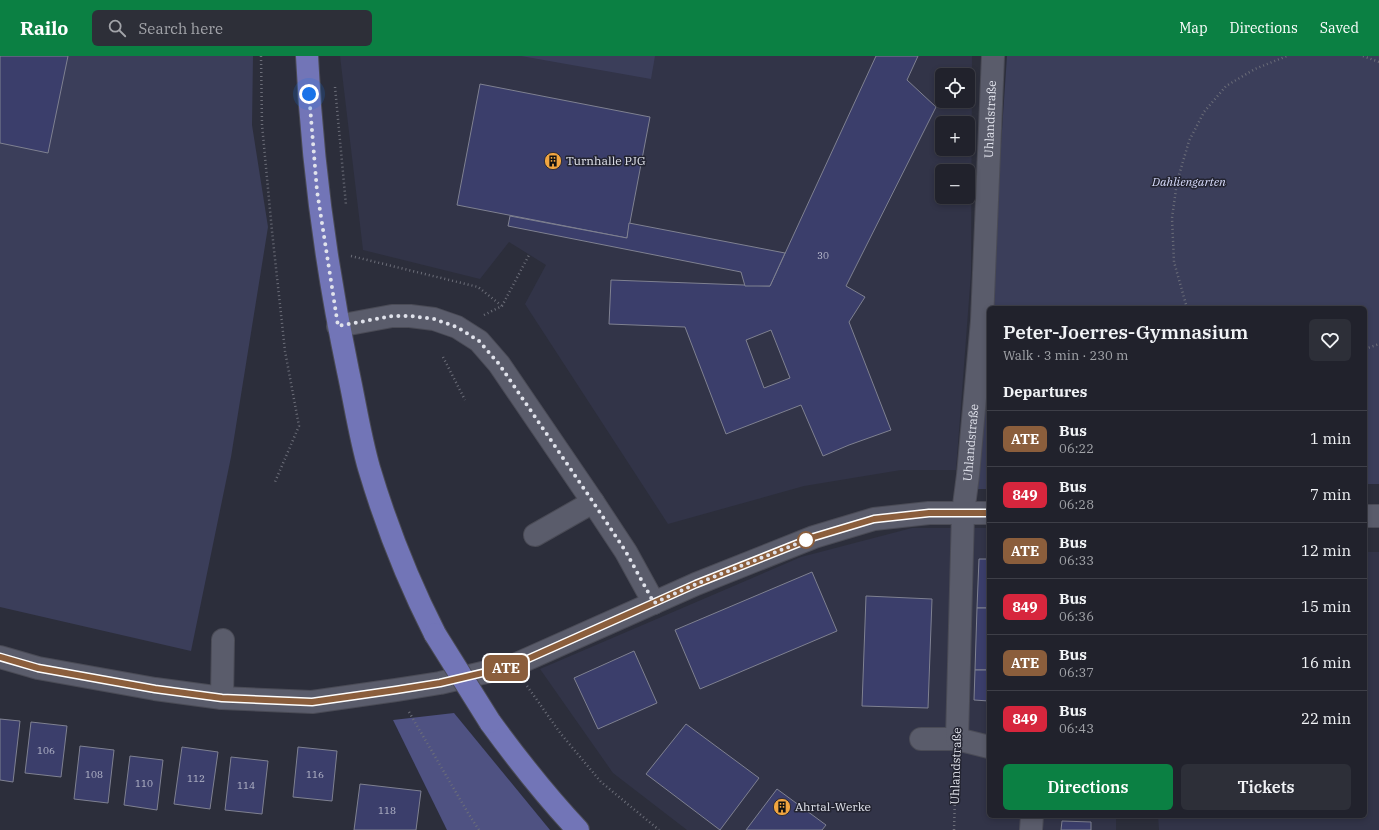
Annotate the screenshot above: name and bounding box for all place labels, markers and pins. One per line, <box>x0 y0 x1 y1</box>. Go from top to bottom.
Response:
building icon: Turnhalle PJG <box>543 151 563 171</box>
place label: Turnhalle PJG <box>566 153 646 168</box>
unlabelled marker <box>797 531 815 549</box>
building icon: Ahrtal-Werke <box>772 797 792 817</box>
place label: Ahrtal-Werke <box>795 799 871 814</box>

